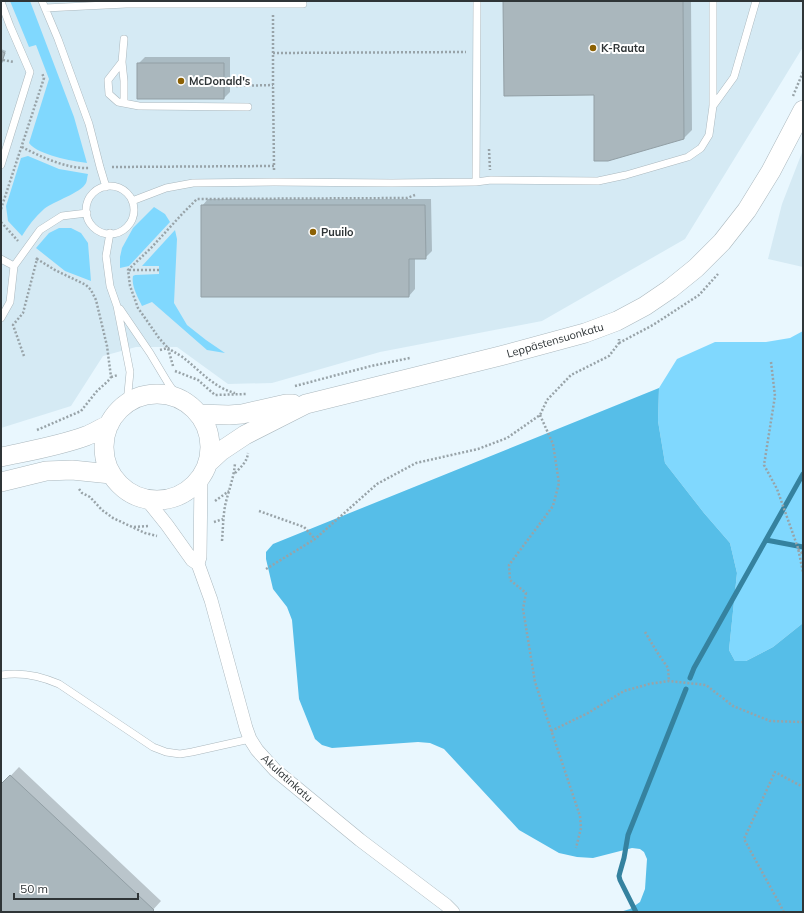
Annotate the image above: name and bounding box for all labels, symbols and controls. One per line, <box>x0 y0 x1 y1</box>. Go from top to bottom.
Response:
place label: K-Rauta <box>601 41 645 55</box>
marker: K-Rauta <box>588 43 598 53</box>
place label: McDonald's <box>189 74 251 88</box>
marker: McDonald's <box>176 76 186 86</box>
place label: Puuilo <box>321 225 354 239</box>
marker: Puuilo <box>308 227 318 237</box>
street label: Leppästensuonkatu <box>505 319 605 361</box>
street label: Akulatinkatu <box>258 751 316 805</box>
scale bar <box>14 875 138 901</box>
text: 50 m <box>20 881 48 896</box>

